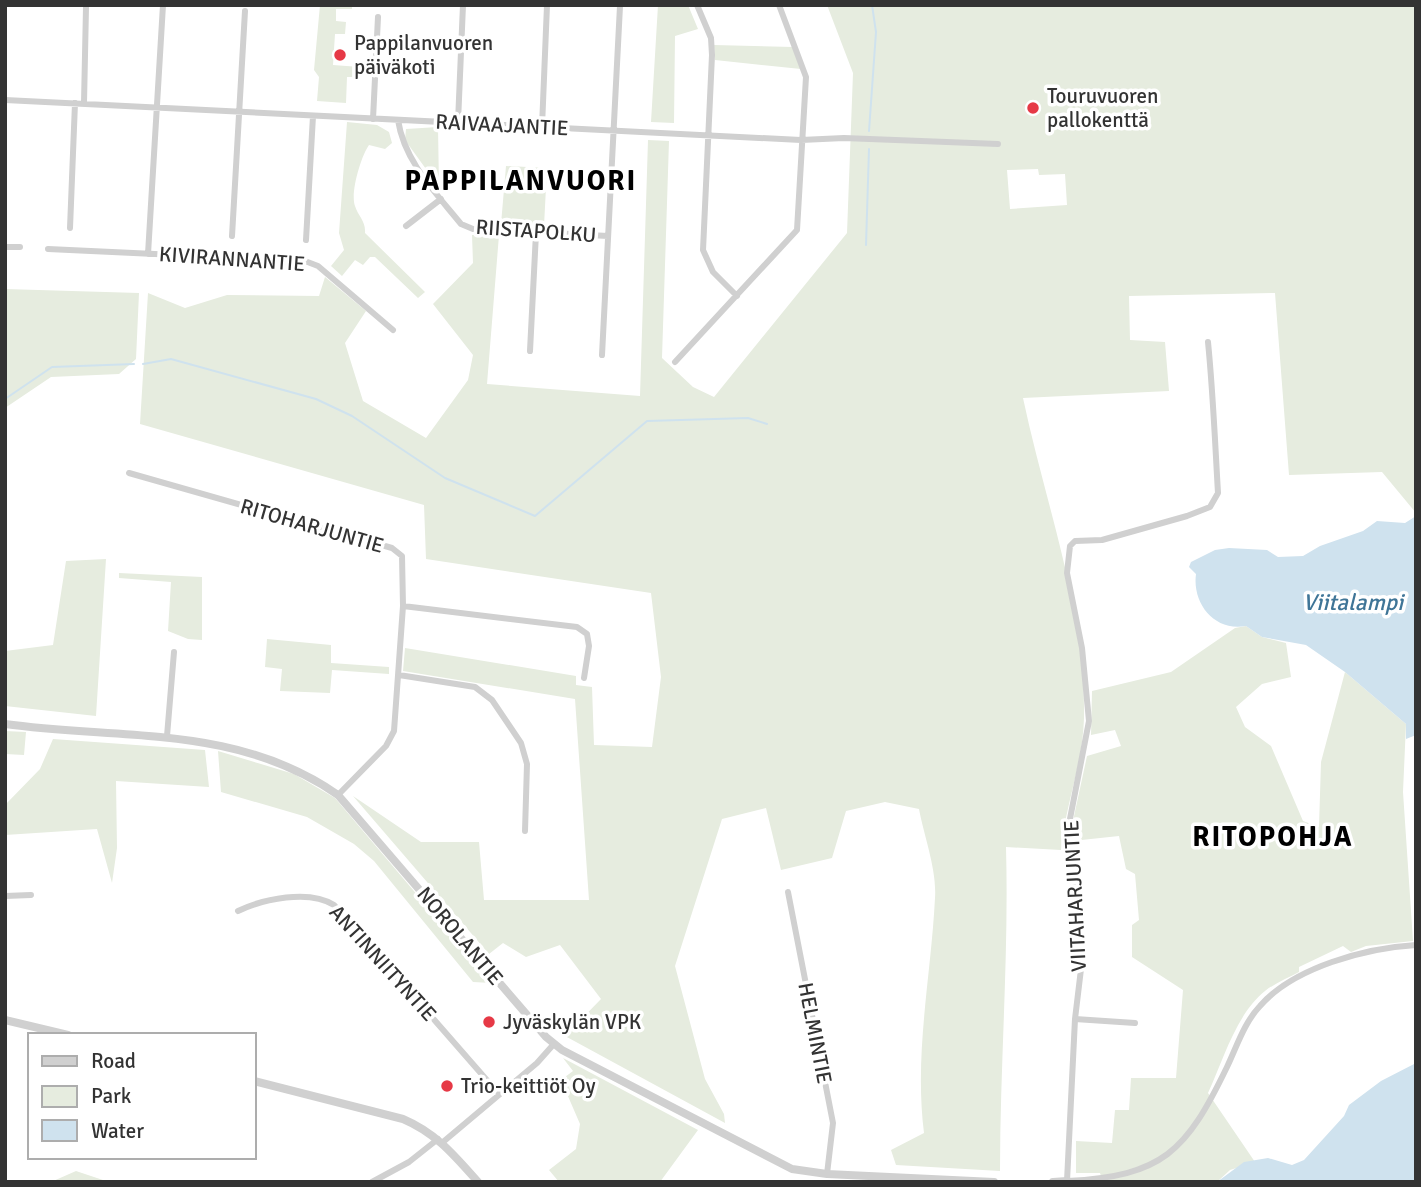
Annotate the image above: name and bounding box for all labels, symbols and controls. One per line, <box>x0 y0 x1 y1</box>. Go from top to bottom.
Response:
place label: Pappilanvuoren päiväkoti <box>354 30 493 80</box>
marker: Pappilanvuoren päiväkoti <box>332 47 348 63</box>
place label: Touruvuoren pallokenttä <box>1047 83 1158 133</box>
marker: Touruvuoren pallokenttä <box>1025 100 1041 116</box>
street label: RAIVAAJANTIE <box>435 109 569 141</box>
district label: PAPPILANVUORI <box>405 164 637 198</box>
street label: RIISTAPOLKU <box>475 214 597 248</box>
street label: KIVIRANNANTIE <box>158 241 306 277</box>
street label: RITOHARJUNTIE <box>237 493 387 559</box>
water label: Viitalampi <box>1303 588 1406 617</box>
street label: VIITAHARJUNTIE <box>1058 819 1092 973</box>
district label: RITOPOHJA <box>1192 820 1354 854</box>
street label: NOROLANTIE <box>411 882 509 990</box>
street label: ANTINNIITYNTIE <box>324 899 442 1027</box>
street label: HELMINTIE <box>792 980 838 1086</box>
place label: Jyväskylän VPK <box>503 1009 642 1035</box>
marker: Jyväskylän VPK <box>481 1014 497 1030</box>
legend <box>28 1033 256 1159</box>
text: Road <box>91 1048 136 1074</box>
place label: Trio-keittiöt Oy <box>461 1073 596 1099</box>
marker: Trio-keittiöt Oy <box>439 1078 455 1094</box>
text: Park <box>91 1083 132 1109</box>
text: Water <box>91 1118 144 1144</box>

